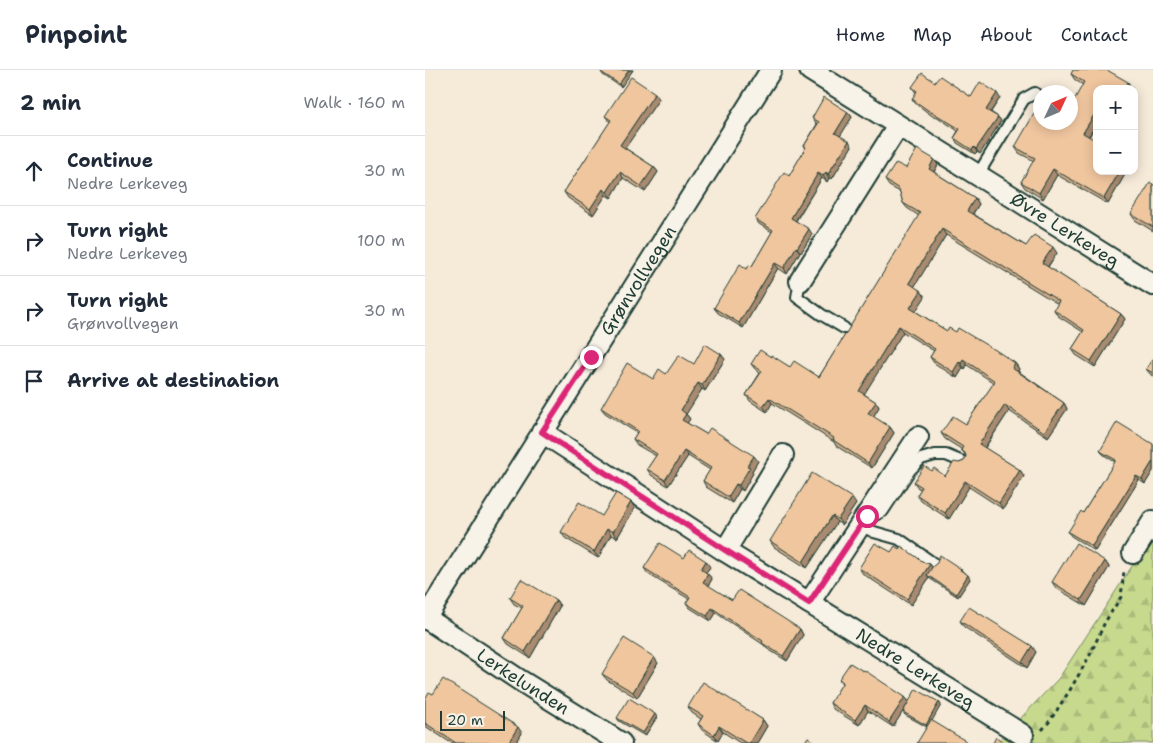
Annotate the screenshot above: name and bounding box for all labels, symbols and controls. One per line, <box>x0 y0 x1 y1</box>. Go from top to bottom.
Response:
text: Pinpoint <box>25 19 127 51</box>
text: Home <box>836 23 885 47</box>
text: Map <box>913 23 952 47</box>
text: About <box>980 23 1033 47</box>
text: Contact <box>1061 23 1128 47</box>
north arrow <box>1033 85 1078 130</box>
map controls <box>1093 85 1138 175</box>
button: + <box>1093 85 1138 130</box>
text: 2 min <box>20 89 81 117</box>
text: Walk · 160 m <box>304 92 405 113</box>
button: − <box>1093 130 1138 175</box>
text: Continue <box>67 148 153 173</box>
icon: ahead <box>20 157 48 185</box>
text: 30 m <box>364 160 405 181</box>
text: Nedre Lerkeveg <box>67 173 188 194</box>
street label: Øvre Lerkeveg <box>1006 187 1124 273</box>
text: Turn right <box>67 218 168 243</box>
street label: Grønvollvegen <box>595 221 682 340</box>
icon: right <box>20 227 48 255</box>
text: 100 m <box>357 230 405 251</box>
text: Nedre Lerkeveg <box>67 243 188 264</box>
text: Turn right <box>67 288 168 313</box>
icon: right <box>20 297 48 325</box>
text: 30 m <box>364 300 405 321</box>
text: Grønvollvegen <box>67 313 178 334</box>
route end <box>580 346 603 369</box>
icon: arrive <box>20 367 48 395</box>
text: Arrive at destination <box>67 368 279 393</box>
route start <box>856 505 879 528</box>
street label: Nedre Lerkeveg <box>851 623 979 714</box>
street label: Lerkelunden <box>472 643 574 720</box>
scale bar <box>440 708 505 731</box>
text: 20 m <box>447 711 483 729</box>

